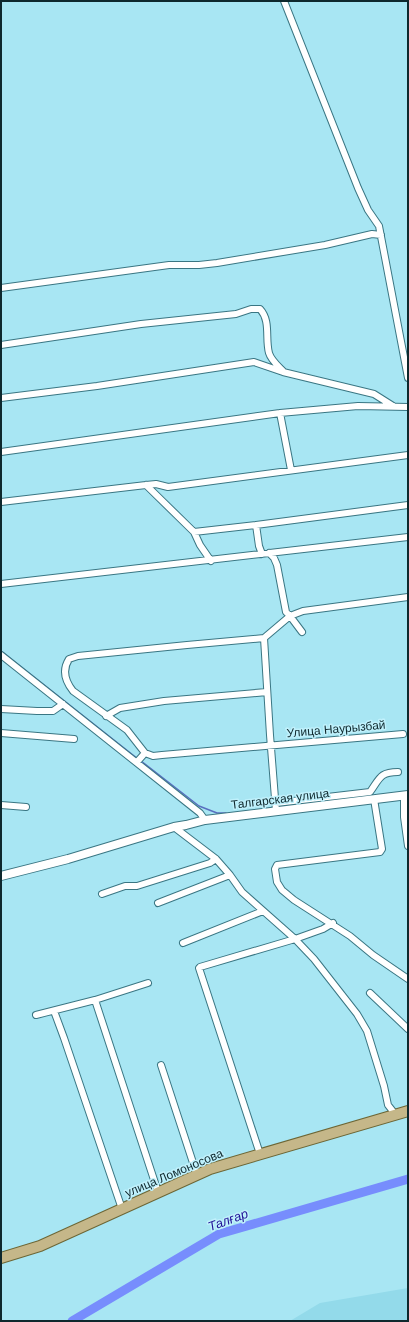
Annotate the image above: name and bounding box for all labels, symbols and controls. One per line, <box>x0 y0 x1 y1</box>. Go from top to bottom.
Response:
street label: Улица Наурызбай <box>286 718 386 740</box>
street label: Талгарская улица <box>230 786 330 812</box>
street label: улица Ломоносова <box>123 1146 225 1200</box>
water label: Талғар <box>206 1206 250 1234</box>

